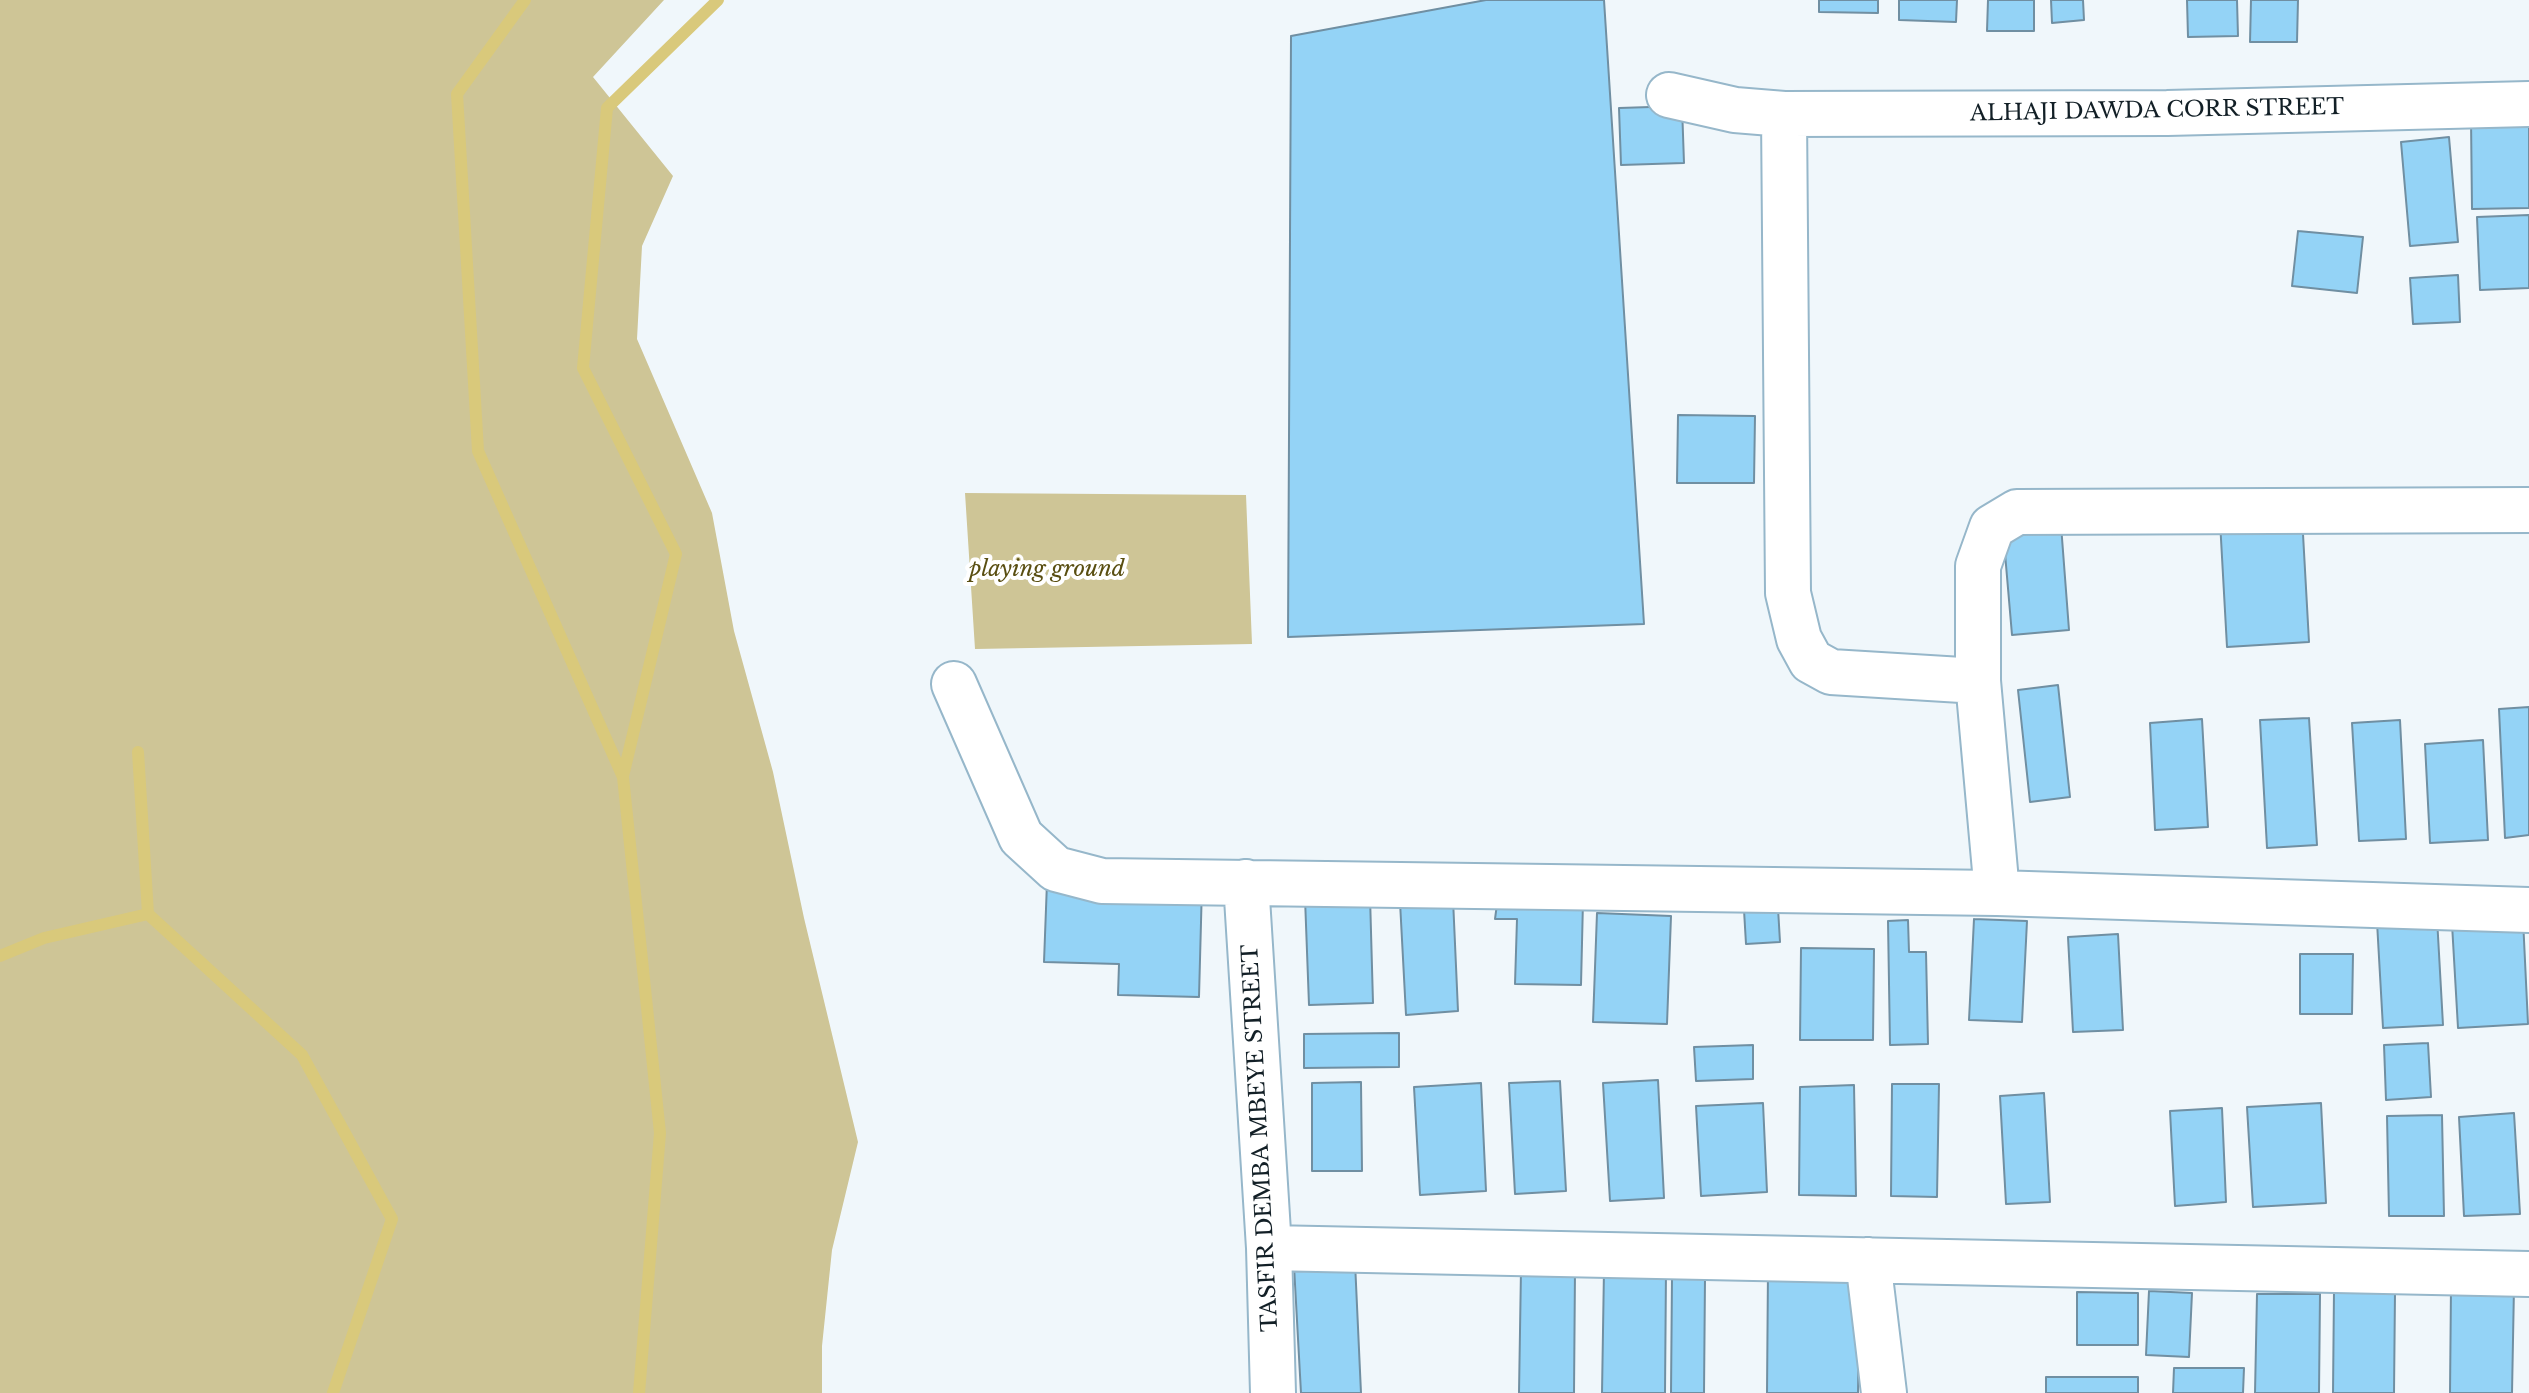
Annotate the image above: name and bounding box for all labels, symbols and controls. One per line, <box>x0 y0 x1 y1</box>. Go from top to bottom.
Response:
street label: ALHAJI DAWDA CORR STREET <box>1970 95 2344 127</box>
park label: playing ground <box>969 557 1125 583</box>
street label: TASFIR DEMBA MBEYE STREET <box>1238 944 1284 1332</box>

